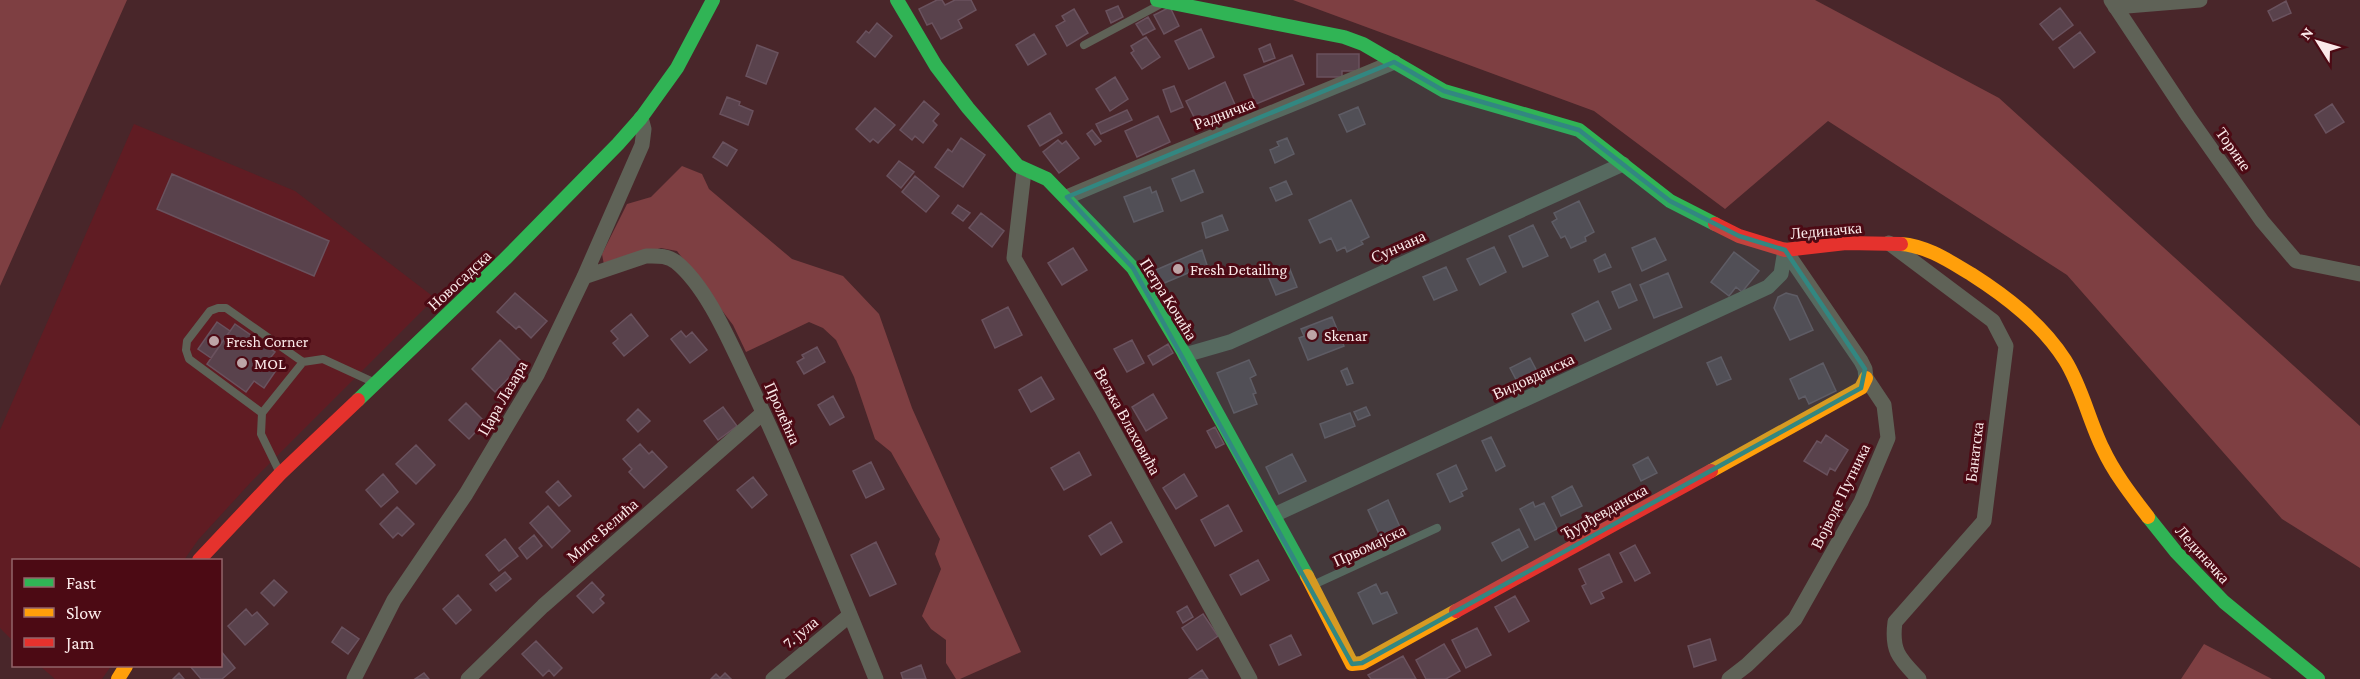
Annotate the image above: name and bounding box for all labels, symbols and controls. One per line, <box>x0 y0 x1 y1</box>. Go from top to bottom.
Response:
north arrow <box>2288 12 2348 72</box>
text: N <box>2296 24 2317 43</box>
street label: Радничка <box>1191 94 1257 134</box>
street label: Торине <box>2212 124 2255 175</box>
street label: Лединачка <box>1789 219 1863 243</box>
street label: Сунчана <box>1368 227 1428 267</box>
street label: Новосадска <box>424 247 495 314</box>
street label: Петра Кочића <box>1136 255 1200 344</box>
place label: Fresh Detailing <box>1190 261 1288 279</box>
marker: Fresh Detailing <box>1171 262 1185 276</box>
place label: Skenar <box>1324 327 1368 344</box>
marker: Skenar <box>1305 328 1319 342</box>
place label: Fresh Corner <box>226 333 309 350</box>
marker: Fresh Corner <box>207 334 221 348</box>
street label: Видовданска <box>1490 350 1577 404</box>
place label: MOL <box>254 355 286 372</box>
marker: MOL <box>235 356 249 370</box>
street label: Цара Лазара <box>474 358 531 439</box>
street label: Вељка Влаховића <box>1091 365 1164 478</box>
street label: Пролећна <box>760 380 804 447</box>
street label: Банатска <box>1962 421 1987 483</box>
street label: Војводе Путника <box>1808 441 1874 552</box>
street label: Ђурђевданска <box>1558 481 1651 543</box>
street label: Мите Белића <box>564 495 641 566</box>
street label: Првомајска <box>1330 521 1409 571</box>
street label: Лединачка <box>2171 522 2233 587</box>
legend <box>12 559 222 667</box>
text: Fast <box>66 573 97 593</box>
text: Slow <box>66 603 102 623</box>
street label: 7. јула <box>779 613 822 652</box>
text: Jam <box>64 633 95 653</box>

